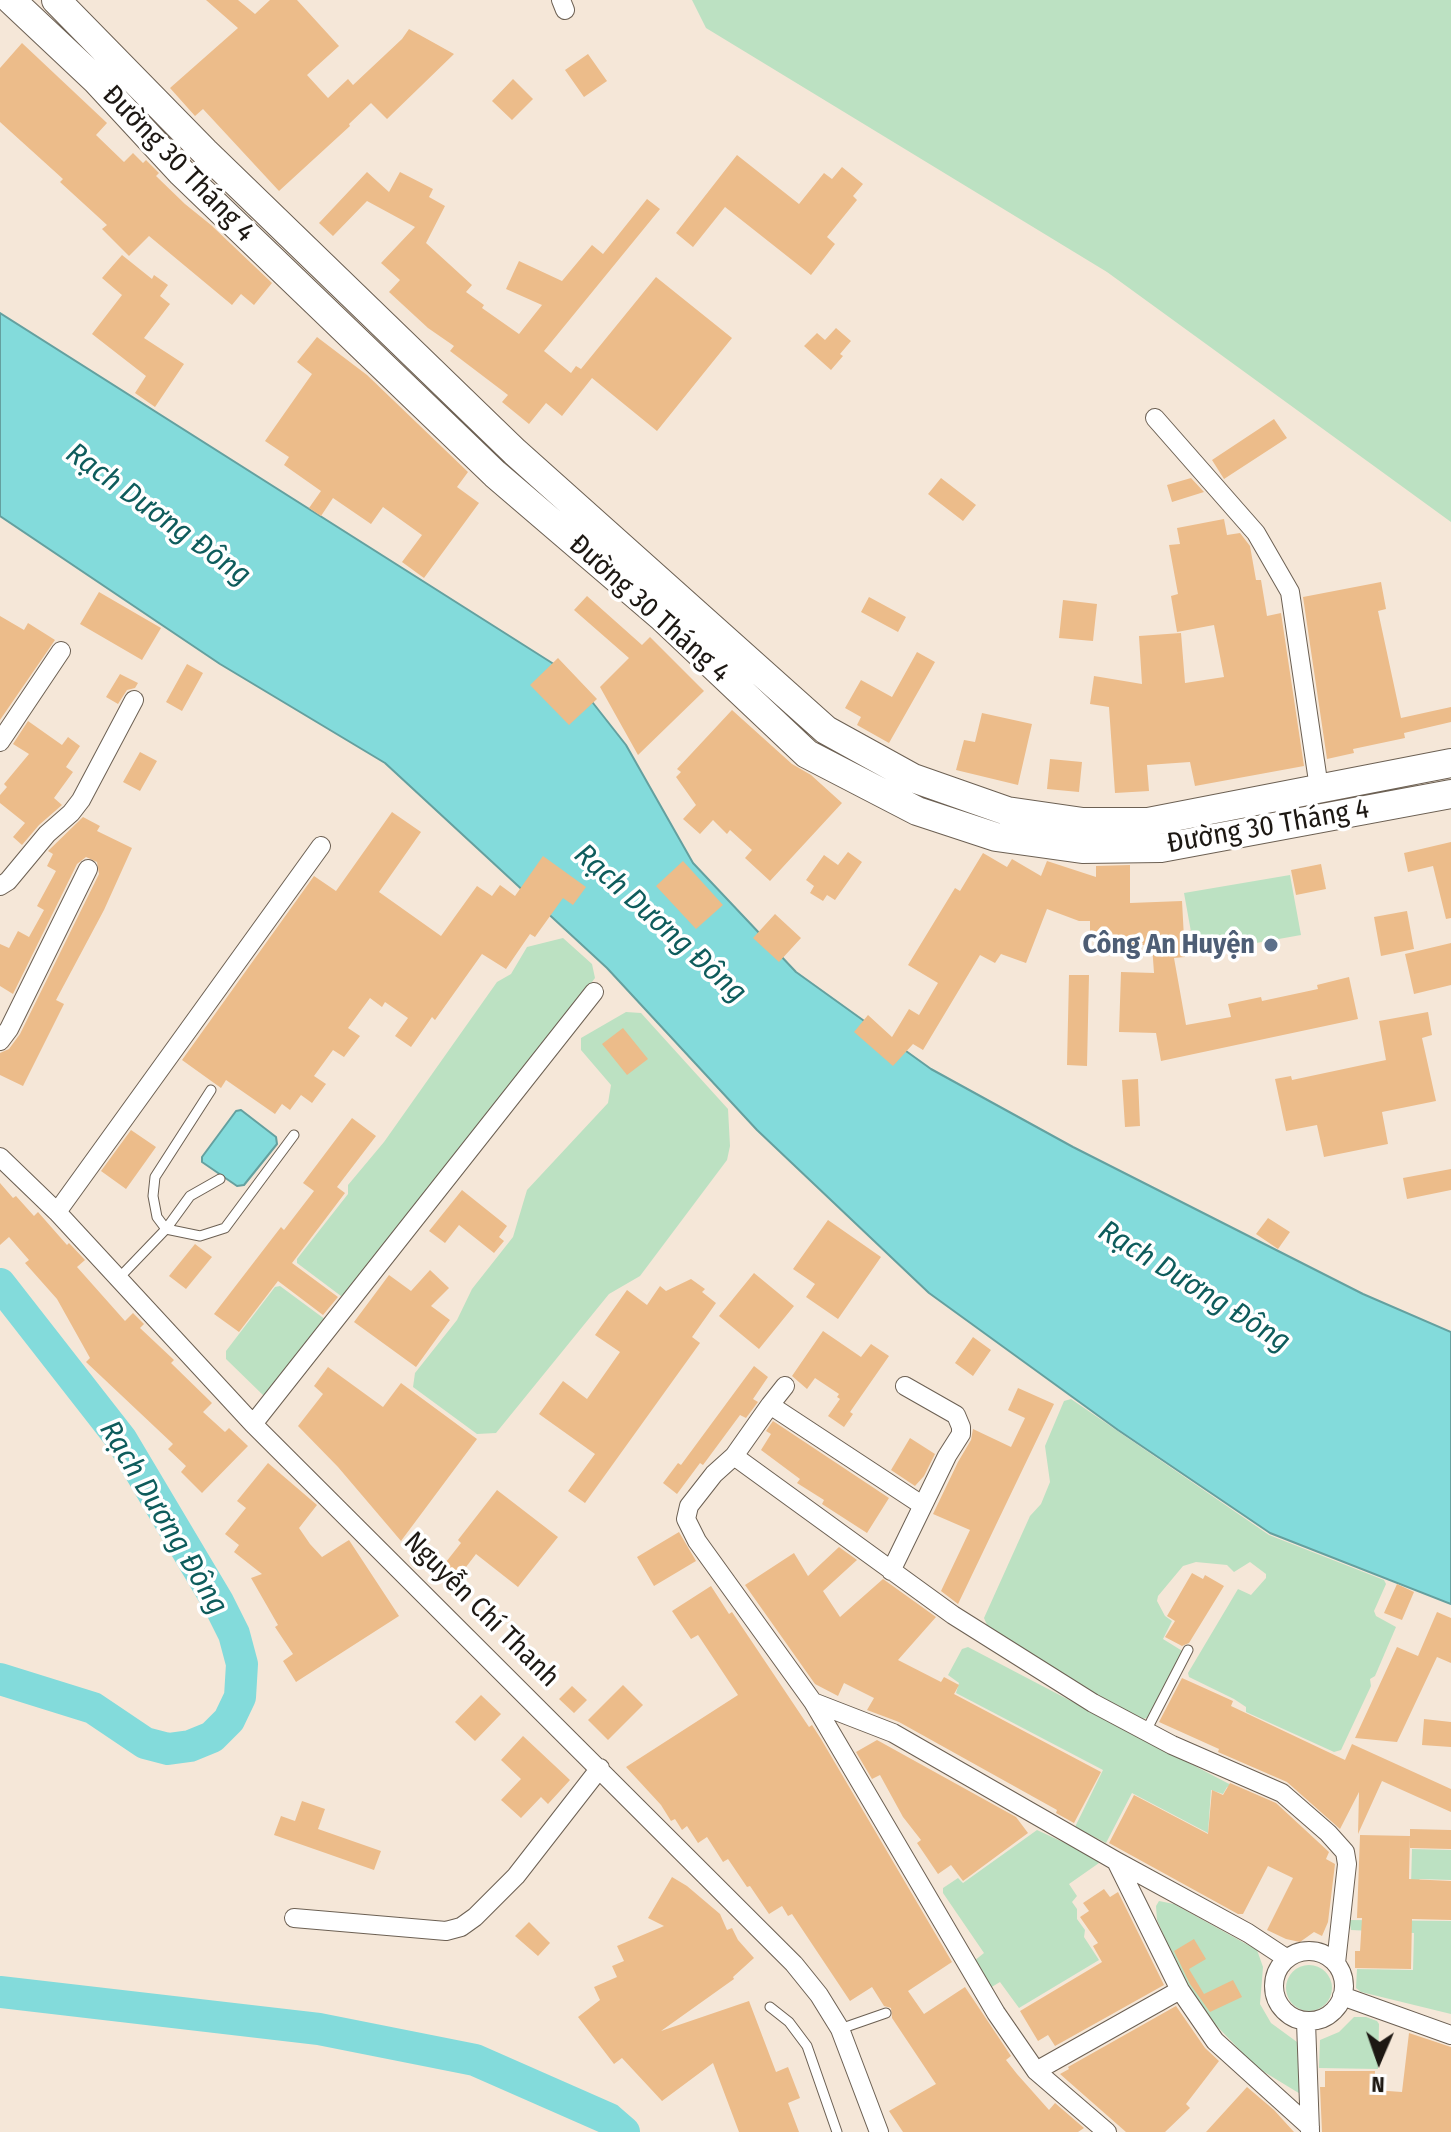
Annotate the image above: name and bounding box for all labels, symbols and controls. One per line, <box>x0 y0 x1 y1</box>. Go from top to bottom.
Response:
street label: Đường 30 Tháng 4 <box>95 79 261 249</box>
water label: Rạch Dương Đông <box>59 436 257 594</box>
street label: Đường 30 Tháng 4 <box>562 528 736 690</box>
street label: Đường 30 Tháng 4 <box>1164 793 1372 861</box>
water label: Rạch Dương Đông <box>566 837 754 1011</box>
place label: Công An Huyện <box>1082 928 1255 962</box>
marker: Công An Huyện <box>1262 936 1280 954</box>
water label: Rạch Dương Đông <box>1091 1214 1297 1360</box>
water label: Rạch Dương Đông <box>91 1415 235 1621</box>
street label: Nguyễn Chí Thanh <box>397 1526 565 1694</box>
north arrow <box>1339 2020 1419 2100</box>
text: N <box>1371 2071 1385 2098</box>

